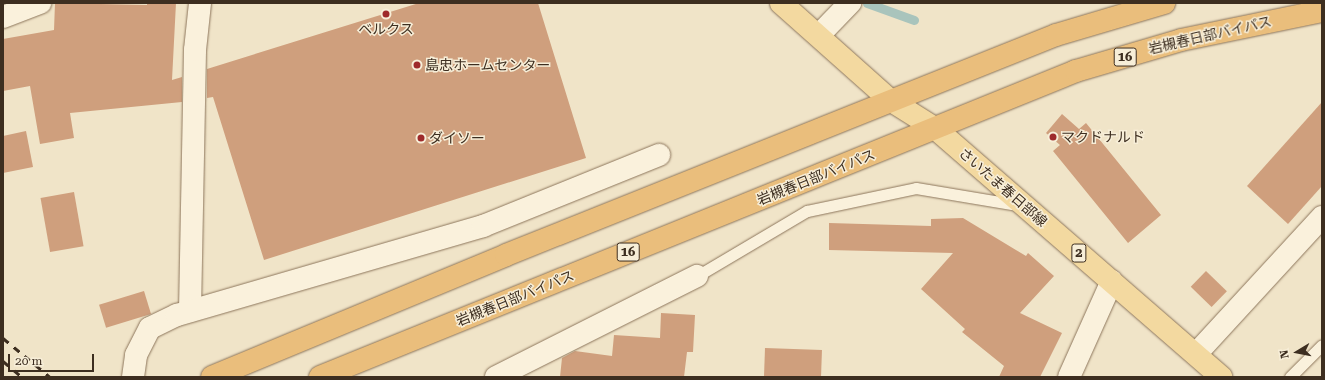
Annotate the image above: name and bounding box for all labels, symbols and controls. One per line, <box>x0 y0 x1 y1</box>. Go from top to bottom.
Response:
marker: ベルクス <box>381 9 391 19</box>
street label: 岩槻春日部バイパス <box>1147 13 1273 57</box>
place label: ベルクス <box>358 21 414 37</box>
road number: 16 <box>1113 46 1137 68</box>
place label: 島忠ホームセンター <box>425 57 551 73</box>
marker: 島忠ホームセンター <box>412 60 422 70</box>
place label: マクドナルド <box>1061 129 1145 145</box>
place label: ダイソー <box>429 130 485 146</box>
marker: マクドナルド <box>1048 132 1058 142</box>
marker: ダイソー <box>416 133 426 143</box>
street label: さいたま春日部線 <box>955 144 1051 230</box>
street label: 岩槻春日部バイパス <box>754 146 878 208</box>
road number: 16 <box>616 241 640 263</box>
road number: 2 <box>1071 242 1087 264</box>
street label: 岩槻春日部バイパス <box>453 267 577 329</box>
north arrow <box>1277 332 1317 372</box>
scale bar <box>10 346 96 372</box>
text: N <box>1278 349 1292 359</box>
text: 20 m <box>15 354 42 368</box>

